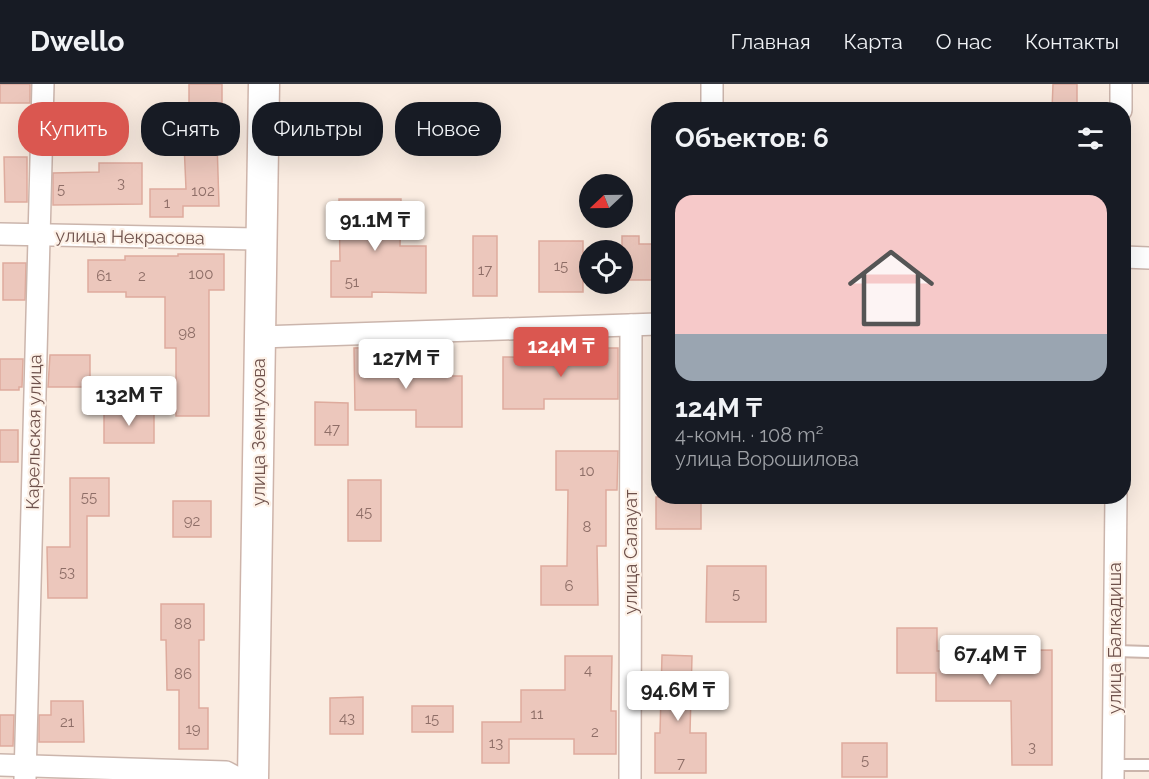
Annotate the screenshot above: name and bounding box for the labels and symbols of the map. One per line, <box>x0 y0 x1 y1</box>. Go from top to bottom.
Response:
house number: 3 <box>117 174 125 192</box>
north arrow <box>579 174 633 228</box>
house number: 5 <box>57 180 65 198</box>
house number: 102 <box>191 182 215 200</box>
house number: 1 <box>164 194 171 212</box>
pin: 91.1M ₸ <box>320 201 430 252</box>
street label: улица Некрасова <box>55 225 205 248</box>
house number: 15 <box>554 257 568 275</box>
house number: 17 <box>478 261 492 279</box>
house number: 100 <box>189 265 213 283</box>
house number: 61 <box>96 267 112 285</box>
house number: 2 <box>138 267 146 285</box>
house number: 51 <box>345 273 360 291</box>
house number: 98 <box>178 324 196 342</box>
pin: 124M ₸ <box>512 327 610 378</box>
pin: 127M ₸ <box>357 339 455 390</box>
street label: Карельская улица <box>22 354 45 510</box>
street label: улица Земнухова <box>248 358 269 506</box>
pin: 132M ₸ <box>80 376 178 427</box>
house number: 47 <box>324 420 340 438</box>
house number: 10 <box>579 462 595 480</box>
house number: 55 <box>81 488 97 506</box>
street label: улица Салауат <box>620 489 641 615</box>
house number: 45 <box>356 503 372 521</box>
house number: 92 <box>184 512 200 530</box>
house number: 8 <box>583 518 592 536</box>
street label: улица Балкадиша <box>1104 562 1125 714</box>
house number: 53 <box>59 563 75 581</box>
house number: 6 <box>564 577 574 595</box>
house number: 5 <box>732 585 740 603</box>
house number: 88 <box>174 615 192 633</box>
pin: 67.4M ₸ <box>935 635 1045 686</box>
house number: 4 <box>584 661 592 679</box>
house number: 86 <box>174 665 192 683</box>
pin: 94.6M ₸ <box>623 671 733 722</box>
house number: 11 <box>531 705 544 723</box>
house number: 43 <box>339 709 355 727</box>
house number: 15 <box>425 710 439 728</box>
house number: 21 <box>60 713 75 731</box>
house number: 19 <box>185 720 201 738</box>
house number: 2 <box>591 723 599 741</box>
house number: 13 <box>489 734 503 752</box>
house number: 3 <box>1028 738 1036 756</box>
house number: 5 <box>861 751 869 769</box>
house number: 7 <box>677 754 685 772</box>

